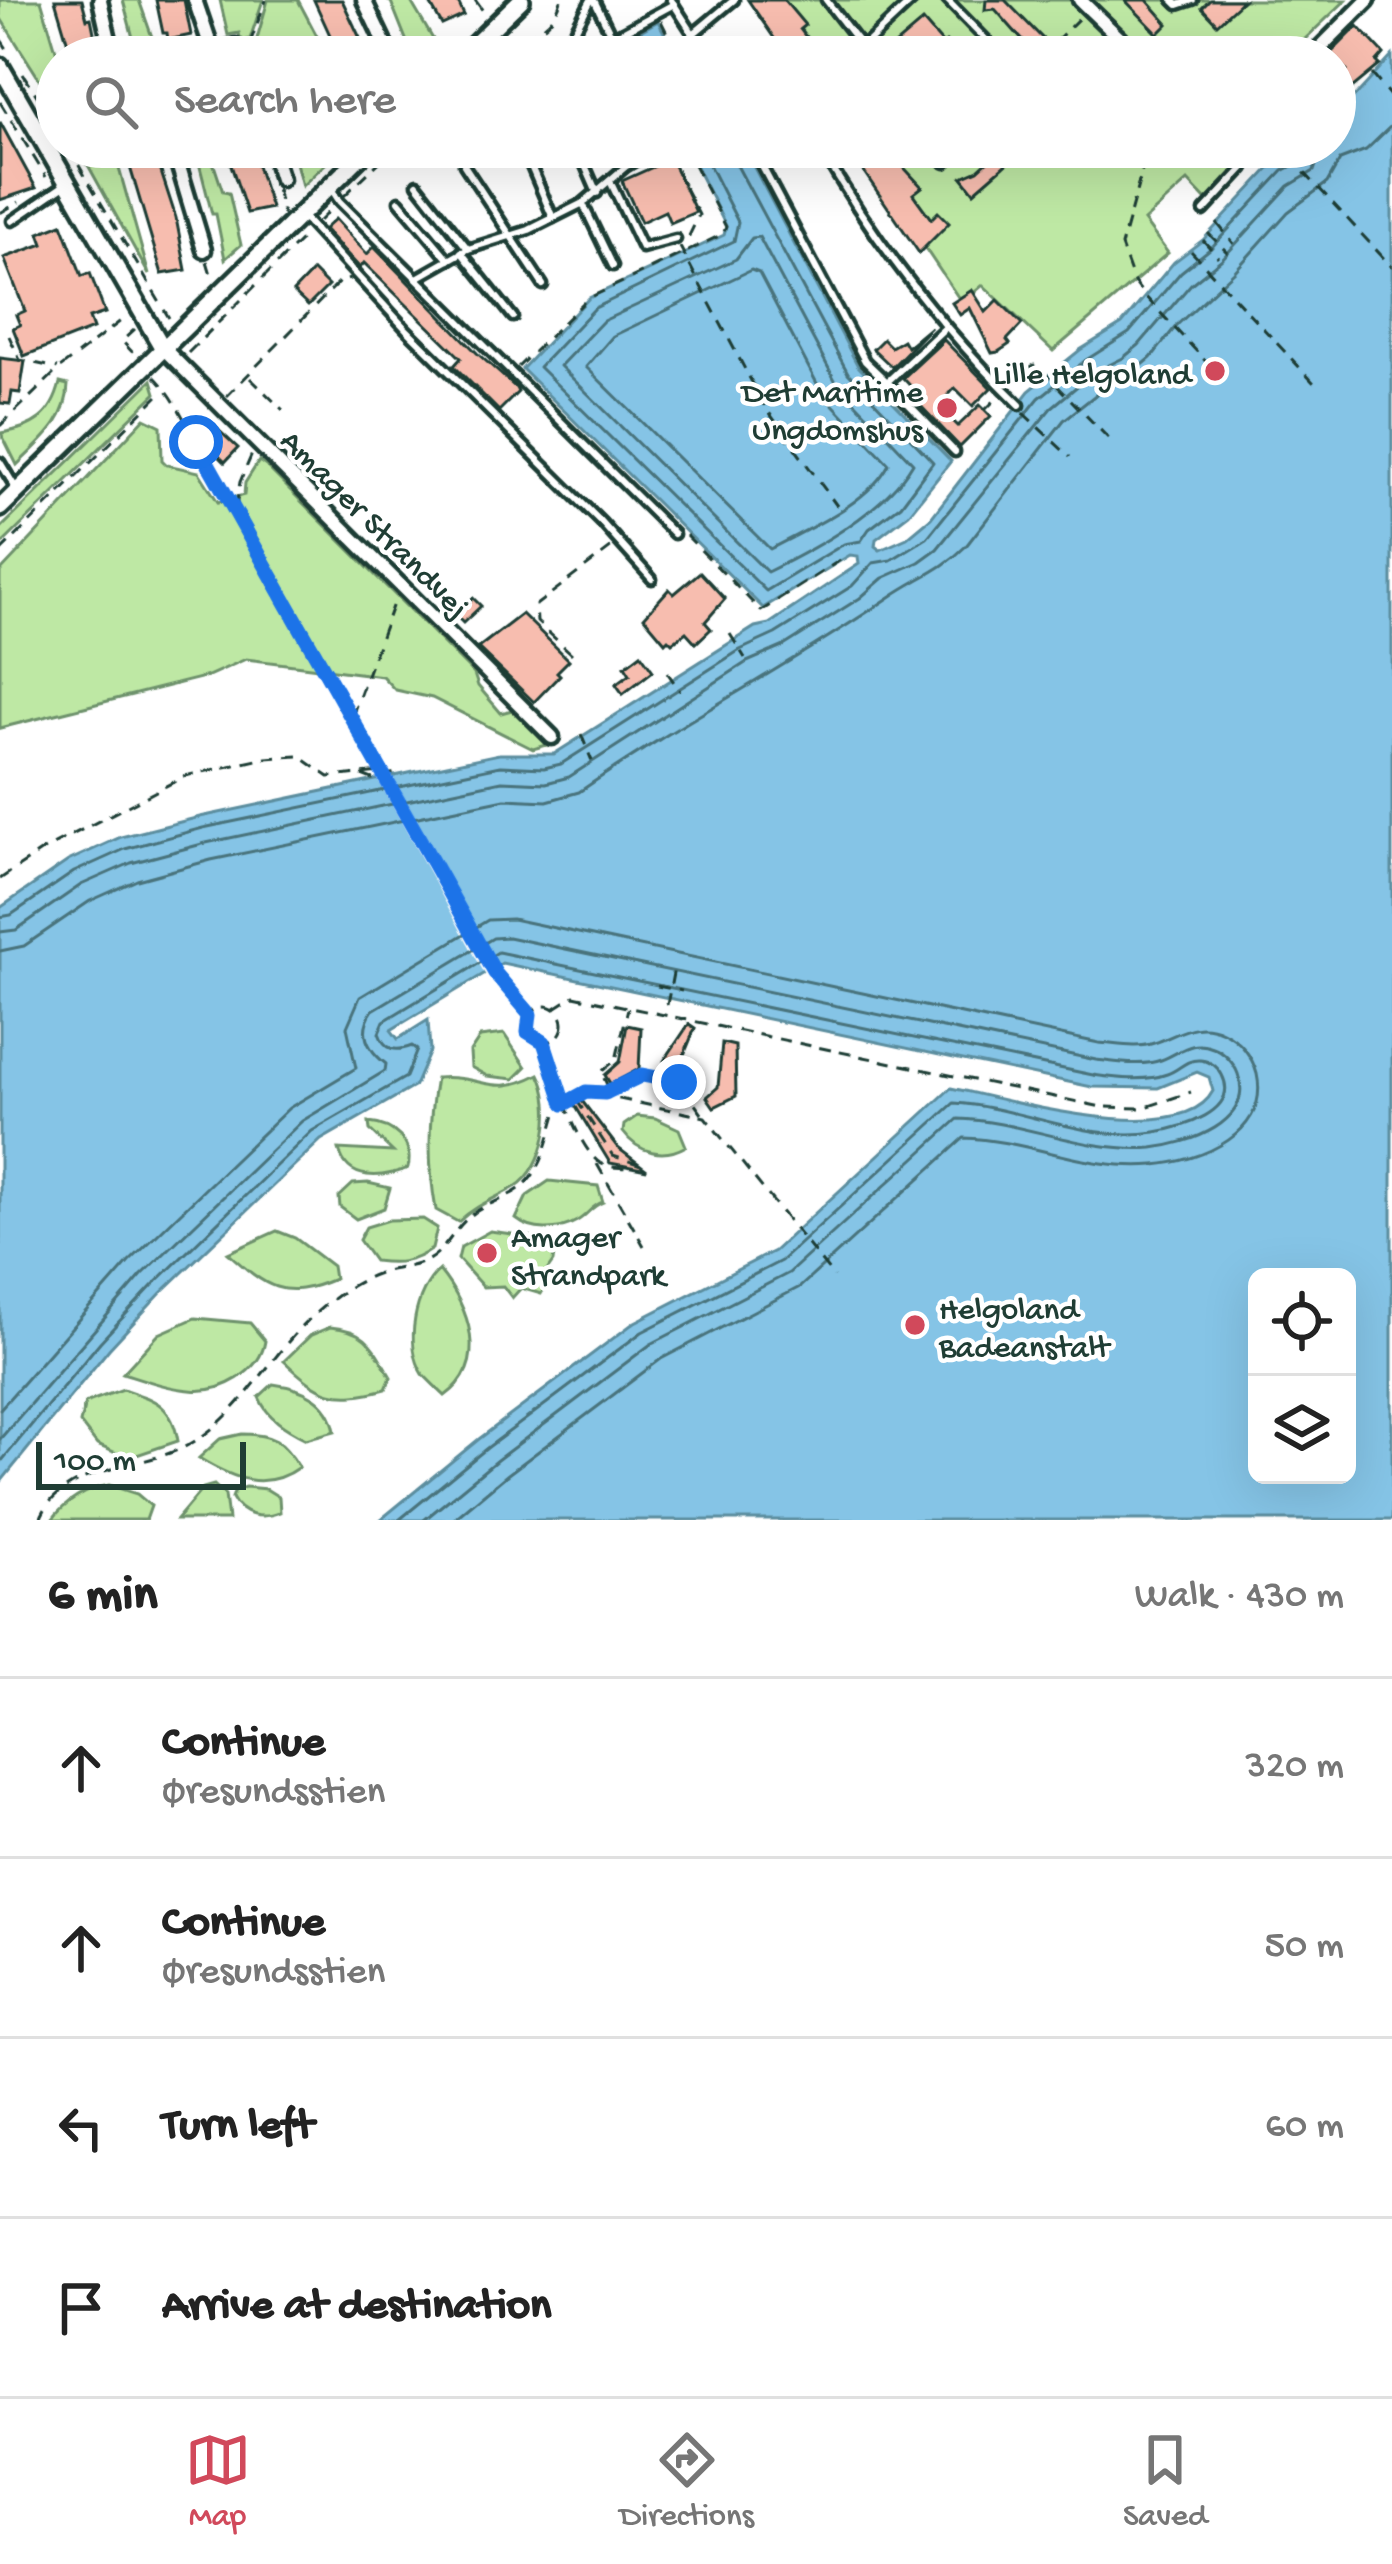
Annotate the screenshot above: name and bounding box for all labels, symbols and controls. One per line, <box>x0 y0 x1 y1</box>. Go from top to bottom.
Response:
search box <box>36 36 1356 168</box>
icon: search <box>78 69 144 135</box>
text: Search here <box>174 76 396 129</box>
place label: Lille Helgoland <box>993 358 1194 396</box>
marker: Lille Helgoland <box>1202 358 1228 384</box>
place label: Det Maritime Ungdomshus <box>740 376 924 452</box>
marker: Det Maritime Ungdomshus <box>934 395 960 421</box>
route start <box>169 415 223 469</box>
street label: Amager Strandvej <box>270 424 475 629</box>
route end <box>652 1055 706 1109</box>
place label: Amager Strandpark <box>511 1221 669 1297</box>
marker: Amager Strandpark <box>474 1240 500 1266</box>
map controls <box>1248 1268 1356 1484</box>
button: locate <box>1248 1268 1356 1376</box>
place label: Helgoland Badeanstalt <box>938 1293 1112 1369</box>
marker: Helgoland Badeanstalt <box>902 1312 928 1338</box>
button: layers <box>1248 1376 1356 1484</box>
scale bar <box>36 1436 246 1489</box>
text: 100 m <box>54 1444 136 1482</box>
text: 6 min <box>48 1568 157 1628</box>
text: Walk · 430 m <box>1135 1575 1344 1621</box>
text: Continue <box>162 1718 325 1771</box>
icon: ahead <box>48 1735 114 1801</box>
text: 320 m <box>1246 1745 1344 1791</box>
text: Øresundsstien <box>162 1771 385 1817</box>
text: Continue <box>162 1898 325 1951</box>
icon: ahead <box>48 1915 114 1981</box>
text: 50 m <box>1264 1925 1344 1971</box>
text: Øresundsstien <box>162 1951 385 1997</box>
icon: left <box>48 2095 114 2161</box>
text: Turn left <box>162 2101 314 2154</box>
text: 60 m <box>1265 2105 1344 2151</box>
icon: arrive <box>48 2275 114 2341</box>
text: Arrive at destination <box>162 2281 551 2334</box>
tab: Map <box>185 2427 251 2537</box>
tab: Directions <box>620 2427 754 2537</box>
tab: Saved <box>1123 2427 1207 2537</box>

